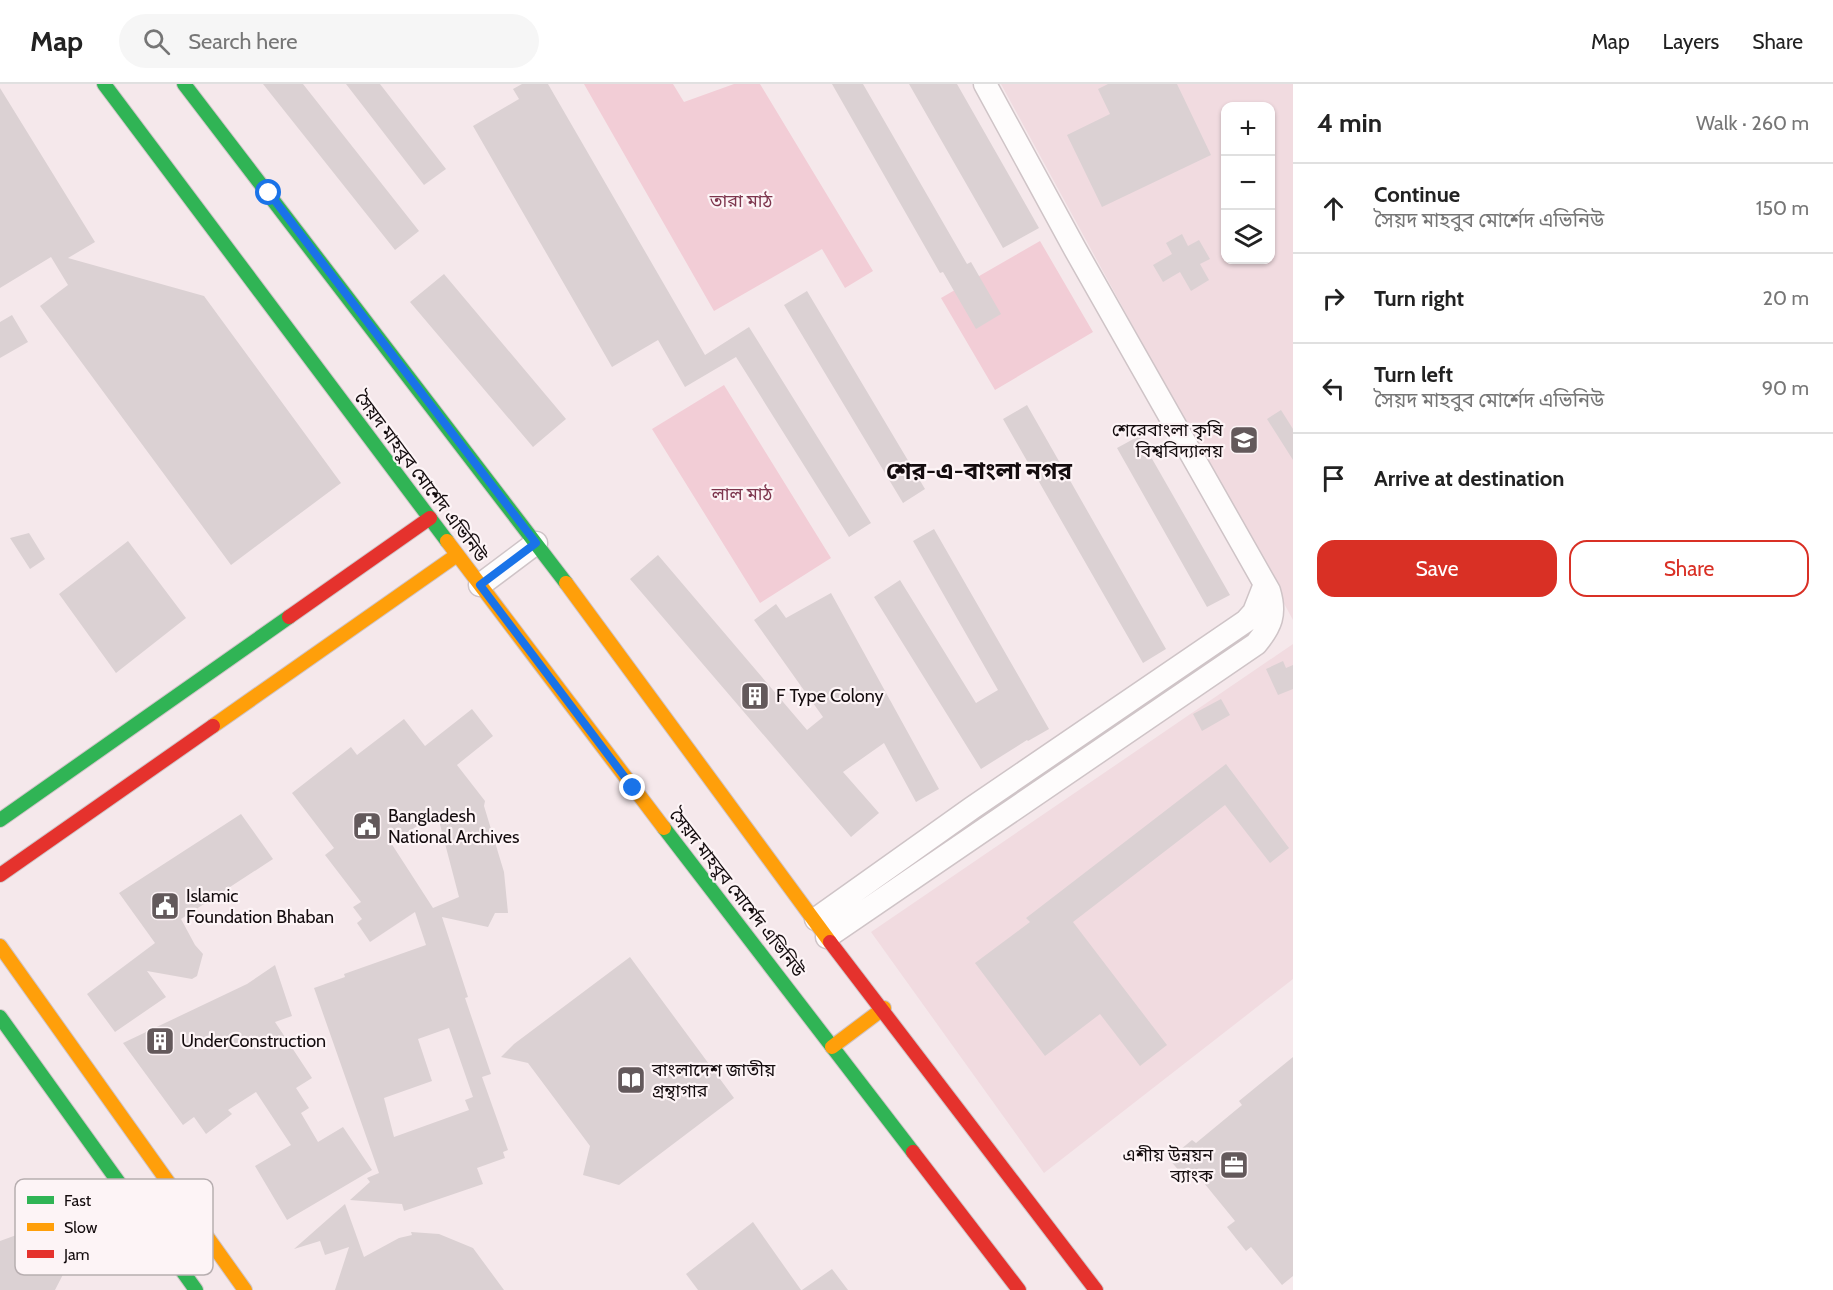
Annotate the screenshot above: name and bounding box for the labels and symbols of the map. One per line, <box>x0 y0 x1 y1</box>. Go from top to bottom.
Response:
route start <box>255 179 281 205</box>
park label: তারা মাঠ <box>709 190 773 212</box>
street label: সৈয়দ মাহবুব মোর্শেদ এভিনিউ <box>349 387 492 567</box>
place label: শেরেবাংলা কৃষি বিশ্ববিদ্যালয় <box>1112 419 1224 462</box>
school or university icon: শেরেবাংলা কৃষি বিশ্ববিদ্যালয় <box>1228 424 1260 456</box>
district label: শের-এ-বাংলা নগর <box>886 456 1073 485</box>
park label: লাল মাঠ <box>711 483 773 505</box>
building icon: F Type Colony <box>739 680 771 712</box>
place label: F Type Colony <box>776 685 884 707</box>
route end <box>619 774 645 800</box>
street label: সৈয়দ মাহবুব মোর্শেদ এভিনিউ <box>664 804 810 982</box>
place label: Bangladesh National Archives <box>388 805 519 848</box>
public building icon: Bangladesh National Archives <box>351 810 383 842</box>
place label: Islamic Foundation Bhaban <box>186 885 334 928</box>
public building icon: Islamic Foundation Bhaban <box>149 890 181 922</box>
building icon: UnderConstruction <box>144 1025 176 1057</box>
place label: UnderConstruction <box>181 1030 326 1052</box>
place label: বাংলাদেশ জাতীয় গ্রন্থাগার <box>651 1059 776 1102</box>
library icon: বাংলাদেশ জাতীয় গ্রন্থাগার <box>615 1064 647 1096</box>
place label: এশীয় উন্নয়ন ব্যাংক <box>1123 1144 1214 1187</box>
office icon: এশীয় উন্নয়ন ব্যাংক <box>1218 1149 1250 1181</box>
legend <box>15 1179 213 1275</box>
text: Fast <box>64 1191 92 1210</box>
text: Slow <box>64 1218 98 1237</box>
text: Jam <box>63 1245 90 1264</box>

